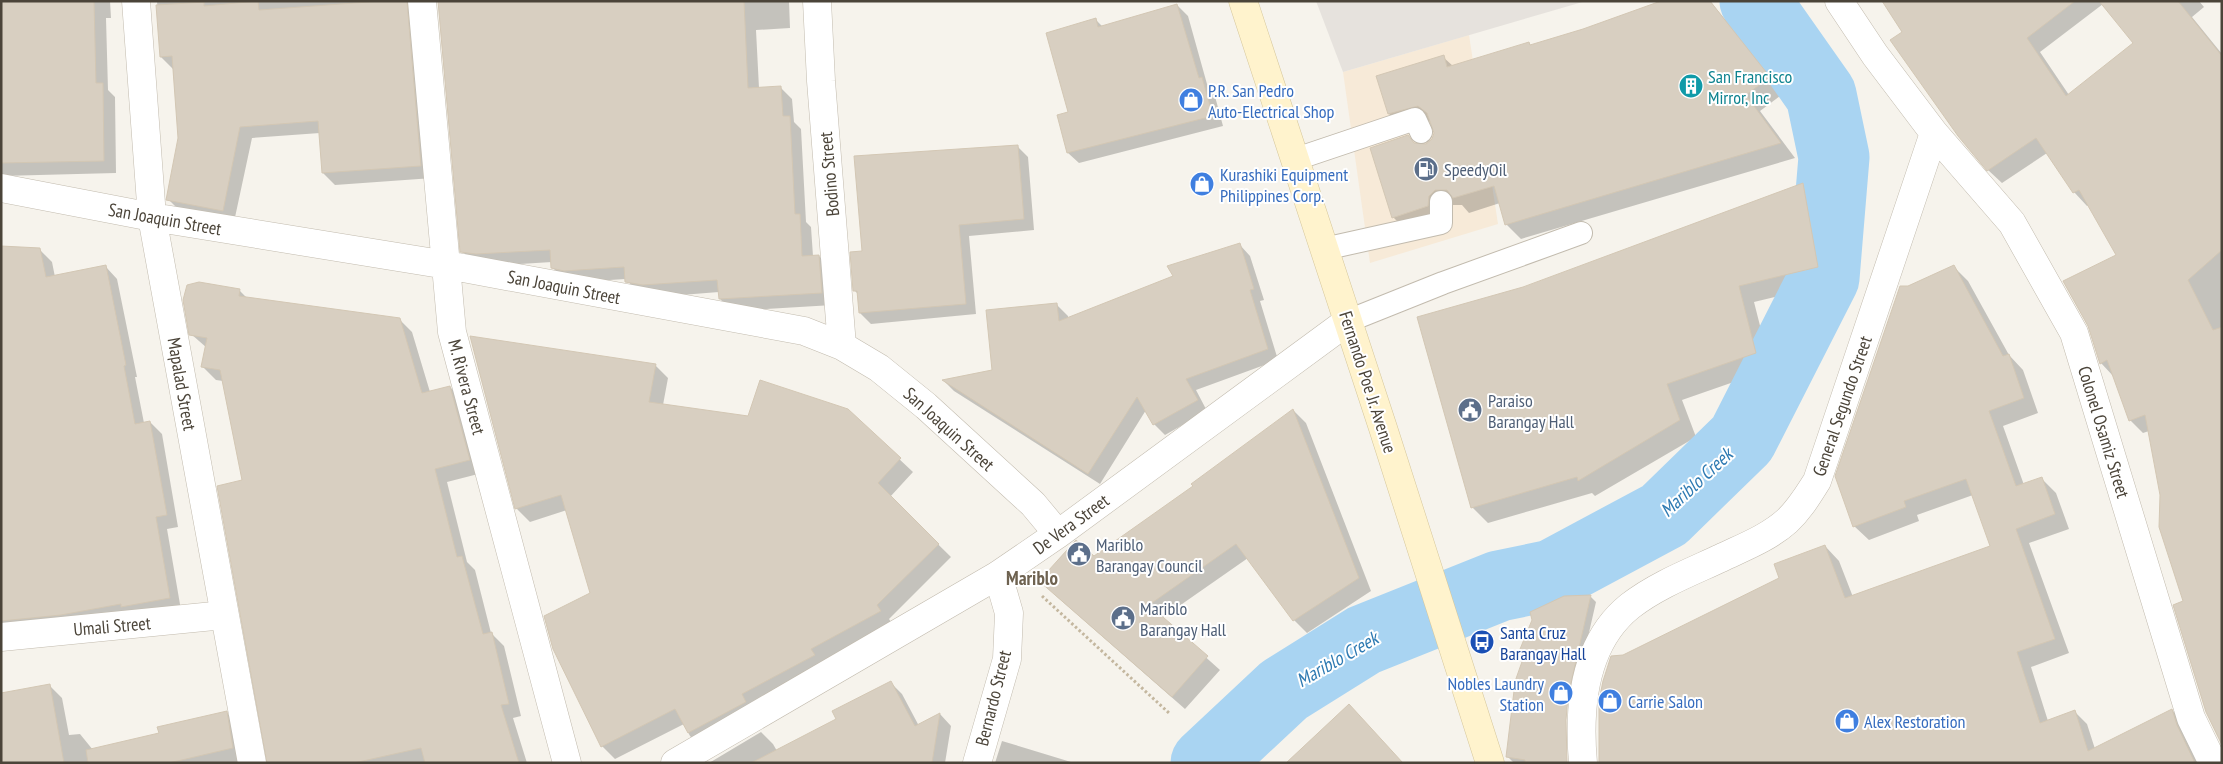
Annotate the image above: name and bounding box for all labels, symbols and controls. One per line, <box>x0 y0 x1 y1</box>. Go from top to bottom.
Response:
place label: San Francisco Mirror, Inc <box>1708 65 1793 109</box>
building icon: San Francisco Mirror, Inc <box>1678 73 1704 99</box>
place label: P.R. San Pedro Auto-Electrical Shop <box>1208 79 1335 123</box>
shop icon: P.R. San Pedro Auto-Electrical Shop <box>1178 87 1204 113</box>
street label: Bodino Street <box>814 131 844 217</box>
fuel station icon: SpeedyOil <box>1413 156 1439 182</box>
place label: SpeedyOil <box>1444 158 1508 181</box>
place label: Kurashiki Equipment Philippines Corp. <box>1220 163 1348 207</box>
shop icon: Kurashiki Equipment Philippines Corp. <box>1189 171 1215 197</box>
street label: San Joaquin Street <box>107 198 223 240</box>
street label: San Joaquin Street <box>506 265 622 309</box>
street label: Fernando Poe Jr. Avenue <box>1334 308 1402 456</box>
street label: General Segundo Street <box>1807 333 1877 479</box>
street label: Mapalad Street <box>163 336 201 432</box>
street label: M. Rivera Street <box>443 337 491 437</box>
street label: Colonel Osamiz Street <box>2073 363 2135 501</box>
street label: San Joaquin Street <box>899 382 999 476</box>
place label: Paraiso Barangay Hall <box>1488 389 1575 433</box>
public building icon: Paraiso Barangay Hall <box>1457 397 1483 423</box>
water label: Mariblo Creek <box>1655 441 1739 522</box>
street label: De Vera Street <box>1028 489 1114 559</box>
place label: Mariblo Barangay Council <box>1096 533 1203 577</box>
public building icon: Mariblo Barangay Council <box>1066 541 1092 567</box>
district label: Mariblo <box>1006 566 1058 590</box>
place label: Mariblo Barangay Hall <box>1140 597 1227 641</box>
public building icon: Mariblo Barangay Hall <box>1110 605 1136 631</box>
street label: Umali Street <box>72 611 152 641</box>
place label: Santa Cruz Barangay Hall <box>1500 621 1587 665</box>
water label: Mariblo Creek <box>1292 625 1384 692</box>
bus stop icon: Santa Cruz Barangay Hall <box>1469 629 1495 655</box>
street label: Bernardo Street <box>970 648 1016 748</box>
place label: Nobles Laundry Station <box>1448 672 1544 716</box>
shop icon: Nobles Laundry Station <box>1548 680 1574 706</box>
shop icon: Carrie Salon <box>1597 688 1623 714</box>
place label: Carrie Salon <box>1628 690 1703 713</box>
shop icon: Alex Restoration <box>1834 708 1860 734</box>
place label: Alex Restoration <box>1864 710 1965 733</box>

